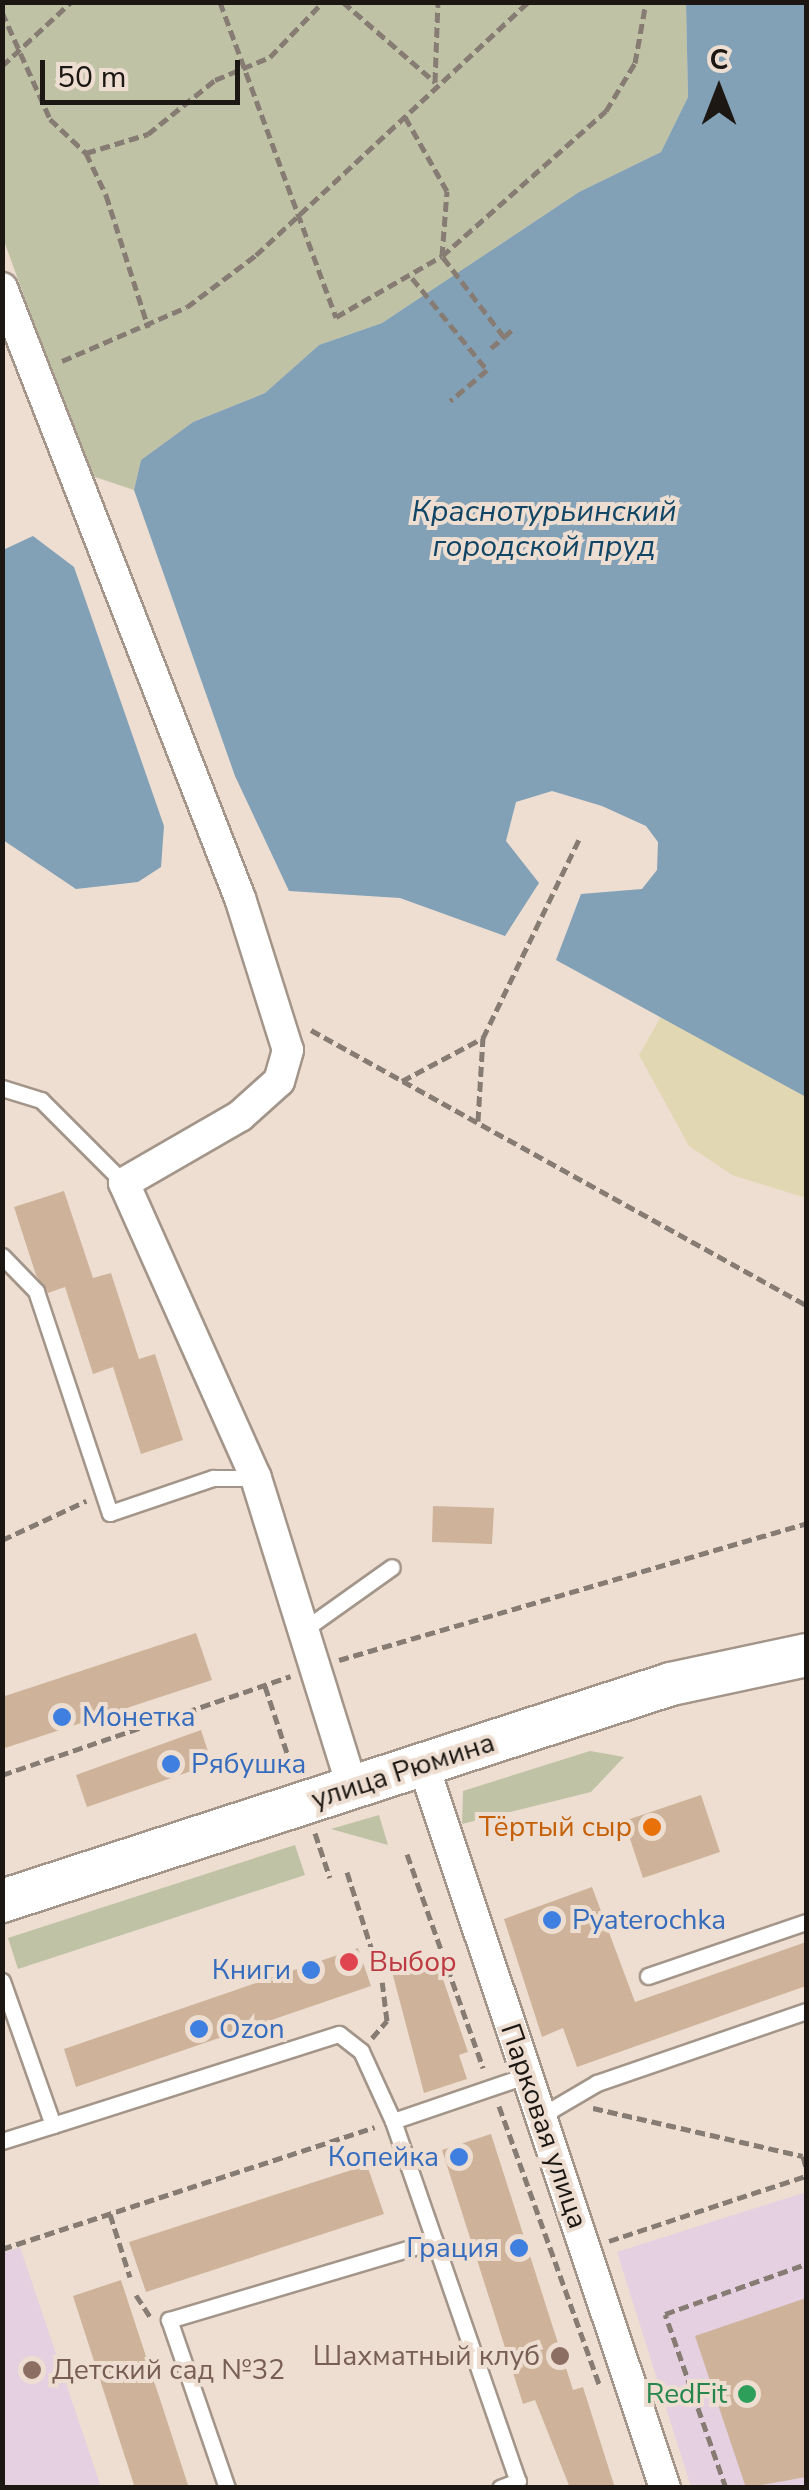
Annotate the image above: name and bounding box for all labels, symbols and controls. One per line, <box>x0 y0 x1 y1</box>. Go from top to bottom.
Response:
scale bar <box>45 40 245 102</box>
north arrow <box>669 40 769 140</box>
text: С <box>709 41 729 79</box>
text: 50 m <box>57 57 126 98</box>
water label: Краснотурьинский городской пруд <box>411 494 677 564</box>
place label: Монетка <box>82 1700 196 1734</box>
marker: Монетка <box>51 1706 73 1728</box>
street label: улица Рюмина <box>307 1726 499 1816</box>
place label: Рябушка <box>191 1747 306 1781</box>
marker: Рябушка <box>160 1753 182 1775</box>
place label: Тёртый сыр <box>479 1810 632 1844</box>
marker: Тёртый сыр <box>641 1816 663 1838</box>
place label: Pyaterochka <box>572 1903 726 1937</box>
marker: Pyaterochka <box>541 1909 563 1931</box>
place label: Выбор <box>369 1945 457 1979</box>
marker: Выбор <box>338 1951 360 1973</box>
place label: Книги <box>212 1953 291 1987</box>
marker: Книги <box>300 1959 322 1981</box>
place label: Ozon <box>219 2012 285 2046</box>
marker: Ozon <box>188 2018 210 2040</box>
street label: Парковая улица <box>493 2019 595 2233</box>
place label: Копейка <box>328 2140 439 2174</box>
marker: Копейка <box>448 2146 470 2168</box>
place label: Грация <box>406 2231 499 2265</box>
marker: Грация <box>508 2237 530 2259</box>
place label: Шахматный клуб <box>313 2339 540 2373</box>
marker: Шахматный клуб <box>549 2345 571 2367</box>
place label: Детский сад №32 <box>52 2353 285 2387</box>
marker: Детский сад №32 <box>21 2359 43 2381</box>
place label: RedFit <box>646 2377 727 2411</box>
marker: RedFit <box>736 2383 758 2405</box>

